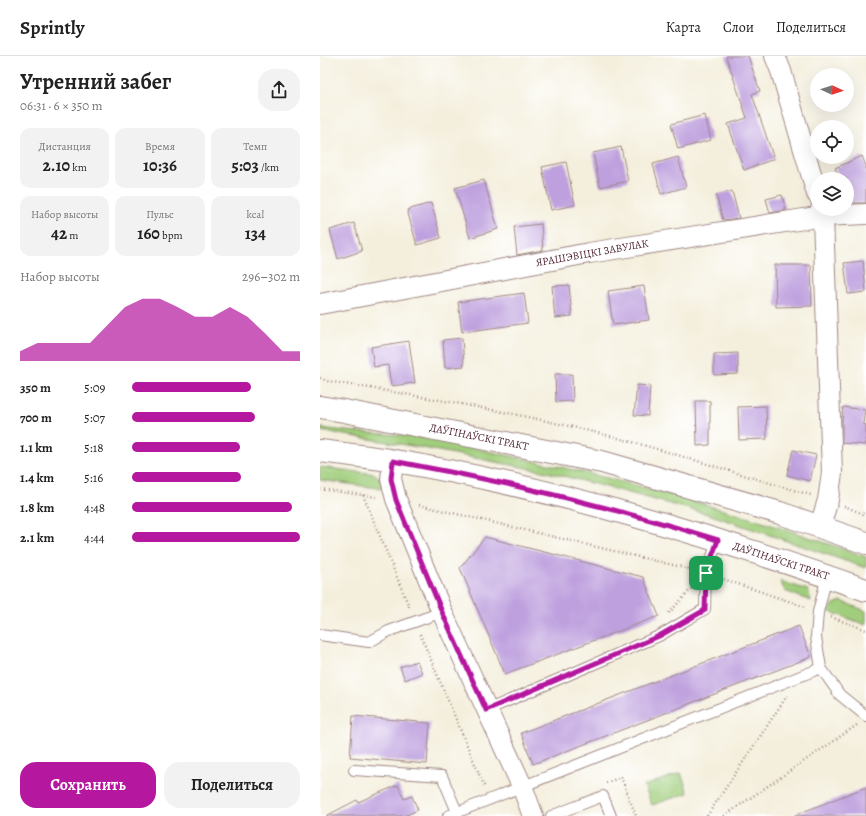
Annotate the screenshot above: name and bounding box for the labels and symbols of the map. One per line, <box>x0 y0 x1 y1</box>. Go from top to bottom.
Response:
north arrow <box>810 68 854 112</box>
street label: ЯРАШЭВІЦКІ ЗАВУЛАК <box>534 236 650 270</box>
street label: ДАЎГІНАЎСКІ ТРАКТ <box>428 420 530 454</box>
street label: ДАЎГІНАЎСКІ ТРАКТ <box>731 538 831 584</box>
pin <box>689 556 723 590</box>

